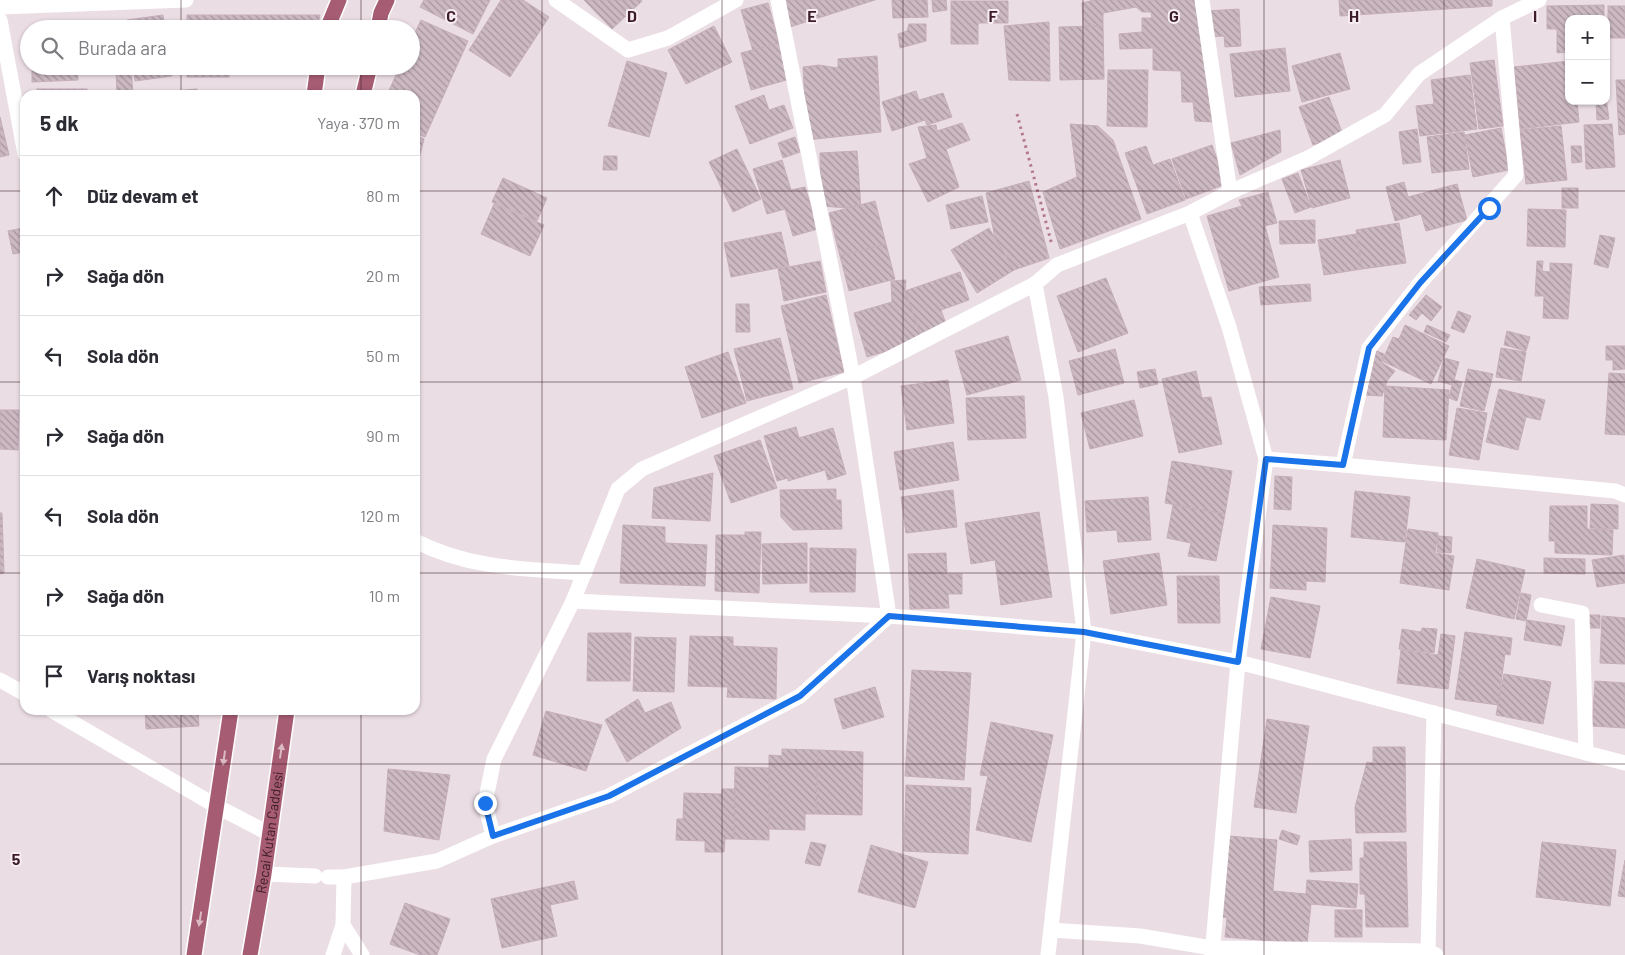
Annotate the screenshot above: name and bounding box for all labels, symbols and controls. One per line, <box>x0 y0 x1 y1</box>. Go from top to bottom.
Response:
text: C <box>446 6 456 25</box>
text: D <box>627 6 637 25</box>
text: E <box>807 6 817 25</box>
text: F <box>989 6 998 25</box>
text: G <box>1169 6 1179 25</box>
text: H <box>1349 6 1359 25</box>
text: I <box>1533 6 1537 25</box>
map controls <box>1565 15 1610 105</box>
button: + <box>1565 15 1610 60</box>
search box <box>20 20 420 75</box>
icon: search <box>38 34 66 62</box>
text: Burada ara <box>78 36 167 59</box>
button: − <box>1565 60 1610 105</box>
text: 5 dk <box>40 110 79 135</box>
text: Yaya · 370 m <box>317 113 400 132</box>
icon: ahead <box>40 182 68 210</box>
text: Düz devam et <box>87 184 199 207</box>
text: 80 m <box>366 186 400 205</box>
route start <box>1478 197 1501 220</box>
icon: right <box>40 262 68 290</box>
text: Sağa dön <box>87 264 164 287</box>
text: 20 m <box>366 266 400 285</box>
icon: left <box>40 342 68 370</box>
text: Sola dön <box>87 344 159 367</box>
text: 50 m <box>366 346 400 365</box>
icon: right <box>40 422 68 450</box>
text: Sağa dön <box>87 424 164 447</box>
text: 90 m <box>366 426 400 445</box>
icon: left <box>40 502 68 530</box>
text: Sola dön <box>87 504 159 527</box>
text: 120 m <box>360 506 400 525</box>
icon: right <box>40 582 68 610</box>
text: Sağa dön <box>87 584 164 607</box>
text: 10 m <box>369 586 400 605</box>
icon: arrive <box>40 662 68 690</box>
text: Varış noktası <box>87 664 195 687</box>
one-way arrow <box>277 743 285 759</box>
one-way arrow <box>220 751 228 767</box>
street label: Recai Kutan Caddesi <box>252 770 286 895</box>
route end <box>474 792 497 815</box>
text: 5 <box>12 849 21 868</box>
one-way arrow <box>196 911 204 927</box>

